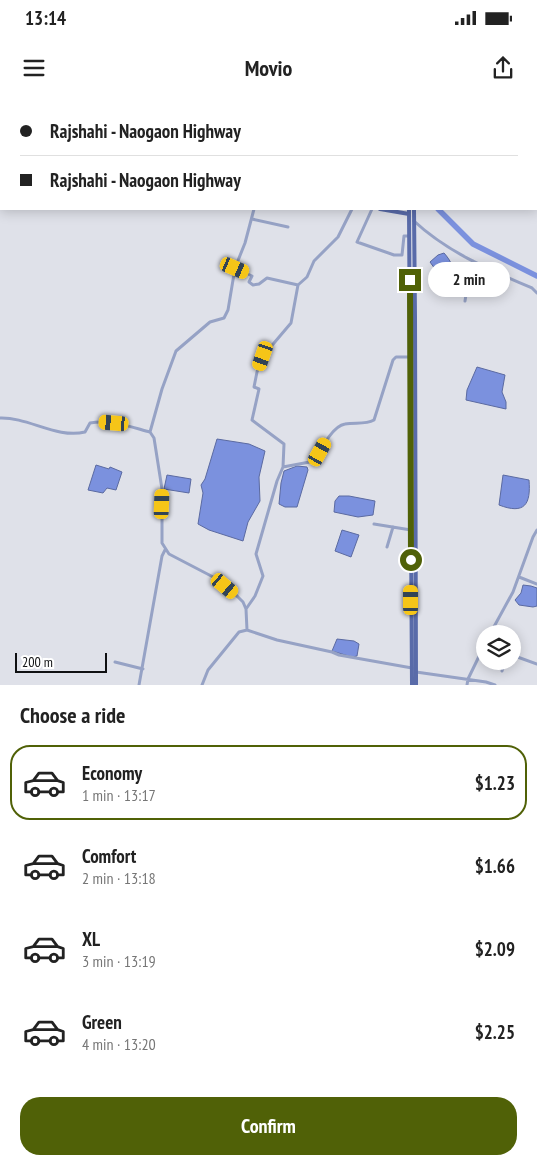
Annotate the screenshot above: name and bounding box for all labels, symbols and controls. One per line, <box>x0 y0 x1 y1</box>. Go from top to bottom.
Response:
text: 13:14 <box>25 6 66 30</box>
icon: menu <box>20 54 48 82</box>
text: Movio <box>245 54 292 82</box>
icon: share <box>489 54 517 82</box>
text: Rajshahi - Naogaon Highway <box>50 119 241 143</box>
text: Rajshahi - Naogaon Highway <box>50 168 241 192</box>
car <box>218 255 251 281</box>
callout: 2 min <box>428 262 510 298</box>
route end <box>399 269 421 291</box>
text: 2 min <box>453 269 485 289</box>
car <box>251 339 274 373</box>
car <box>98 414 129 432</box>
car <box>306 435 333 469</box>
car <box>153 489 170 519</box>
route start <box>400 549 422 571</box>
car <box>208 571 241 601</box>
car <box>403 585 418 615</box>
map controls <box>476 625 521 670</box>
button: layers <box>476 625 521 670</box>
scale bar <box>15 650 108 673</box>
text: 200 m <box>22 653 53 671</box>
text: Choose a ride <box>20 701 125 729</box>
icon: car <box>22 760 67 805</box>
text: Economy <box>82 761 142 785</box>
text: $1.23 <box>475 771 515 795</box>
text: 1 min · 13:17 <box>82 785 156 805</box>
icon: car <box>22 843 67 888</box>
text: Comfort <box>82 844 136 868</box>
text: $1.66 <box>475 854 515 878</box>
text: 2 min · 13:18 <box>82 868 156 888</box>
icon: car <box>22 926 67 971</box>
text: XL <box>82 927 100 951</box>
text: $2.09 <box>475 937 515 961</box>
text: 3 min · 13:19 <box>82 951 156 971</box>
icon: car <box>22 1009 67 1054</box>
text: Green <box>82 1010 122 1034</box>
text: $2.25 <box>475 1020 515 1044</box>
text: 4 min · 13:20 <box>82 1034 156 1054</box>
button: Confirm <box>20 1097 517 1155</box>

